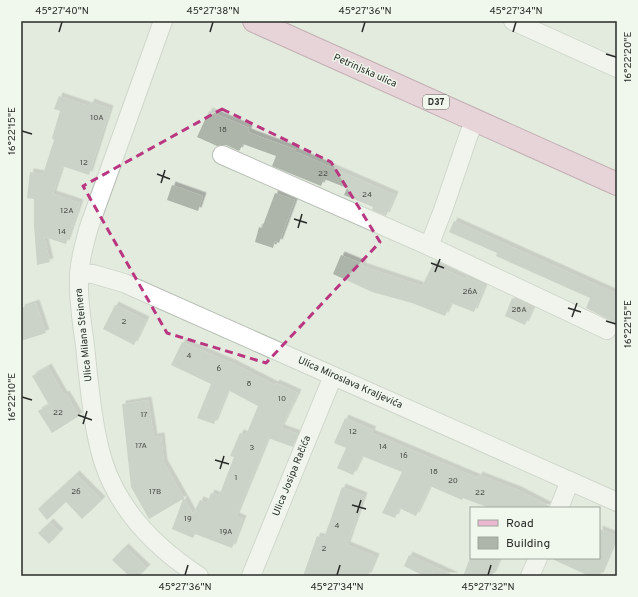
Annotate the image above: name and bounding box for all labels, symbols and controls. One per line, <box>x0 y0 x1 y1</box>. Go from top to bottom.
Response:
text: 45°27'40"N <box>35 5 89 18</box>
text: 45°27'38"N <box>186 5 240 18</box>
text: 45°27'36"N <box>339 5 392 18</box>
text: 45°27'34"N <box>489 5 543 18</box>
text: 16°22'20"E <box>622 32 635 82</box>
street label: Petrinjska ulica <box>331 51 399 91</box>
road number: D37 <box>423 95 449 109</box>
text: 16°22'15"E <box>6 107 19 155</box>
house number: 10A <box>90 113 104 123</box>
house number: 18 <box>219 125 227 135</box>
house number: 12 <box>80 158 88 168</box>
house number: 22 <box>318 169 328 179</box>
house number: 24 <box>362 190 372 200</box>
house number: 12A <box>60 206 74 216</box>
house number: 14 <box>58 227 66 237</box>
house number: 26A <box>463 287 478 297</box>
street label: Ulica Milana Steinera <box>73 288 95 382</box>
text: 16°22'15"E <box>622 300 635 348</box>
house number: 28A <box>511 305 527 315</box>
house number: 2 <box>122 317 127 327</box>
house number: 4 <box>187 351 192 361</box>
street label: Ulica Miroslava Kraljevića <box>296 354 404 412</box>
house number: 6 <box>217 364 222 374</box>
text: 16°22'10"E <box>6 373 19 421</box>
house number: 8 <box>247 379 252 389</box>
house number: 10 <box>278 394 286 404</box>
house number: 22 <box>53 408 63 418</box>
house number: 17 <box>140 410 148 420</box>
house number: 12 <box>349 427 357 437</box>
street label: Ulica Josipa Račića <box>270 434 314 518</box>
house number: 17A <box>135 441 147 451</box>
house number: 14 <box>379 442 387 452</box>
house number: 3 <box>250 443 255 453</box>
house number: 16 <box>400 451 408 461</box>
house number: 18 <box>430 467 438 477</box>
house number: 1 <box>235 473 237 483</box>
house number: 20 <box>448 476 458 486</box>
house number: 26 <box>71 487 81 497</box>
house number: 17B <box>149 487 161 497</box>
house number: 22 <box>475 488 485 498</box>
legend <box>470 507 600 559</box>
house number: 19 <box>184 514 192 524</box>
text: Road <box>506 516 534 532</box>
house number: 4 <box>335 521 340 531</box>
house number: 19A <box>220 527 233 537</box>
text: Building <box>506 536 550 552</box>
house number: 2 <box>322 544 327 554</box>
text: 45°27'36"N <box>159 581 212 594</box>
text: 45°27'34"N <box>310 581 364 594</box>
text: 45°27'32"N <box>462 581 514 594</box>

